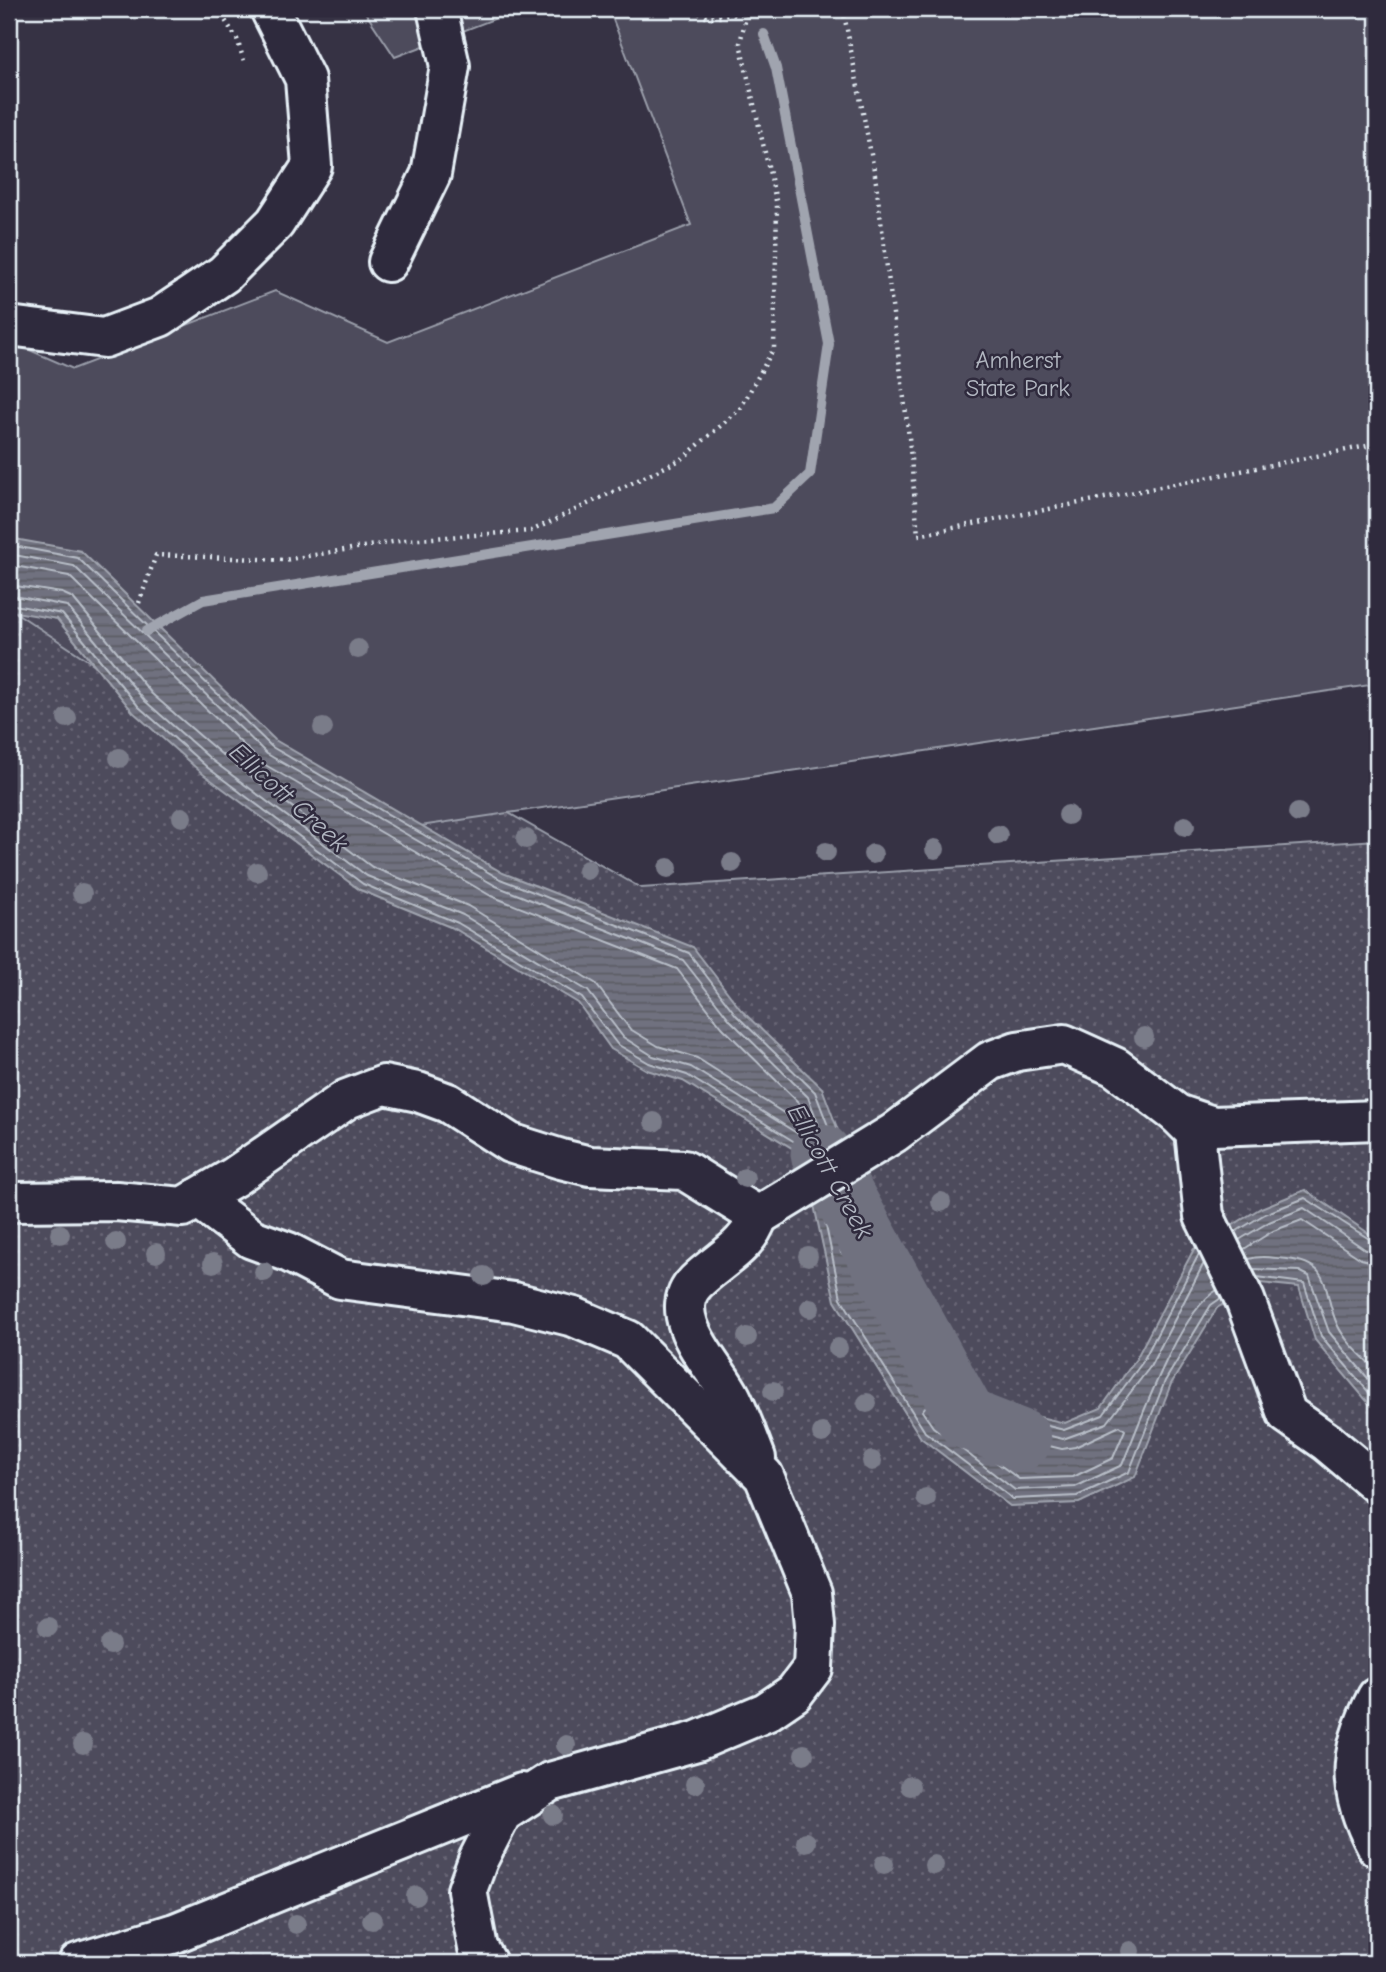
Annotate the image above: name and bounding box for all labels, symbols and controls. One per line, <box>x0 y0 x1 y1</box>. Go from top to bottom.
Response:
park label: Amherst State Park <box>966 346 1070 402</box>
water label: Ellicott Creek <box>223 737 354 859</box>
water label: Ellicott Creek <box>781 1099 879 1244</box>

